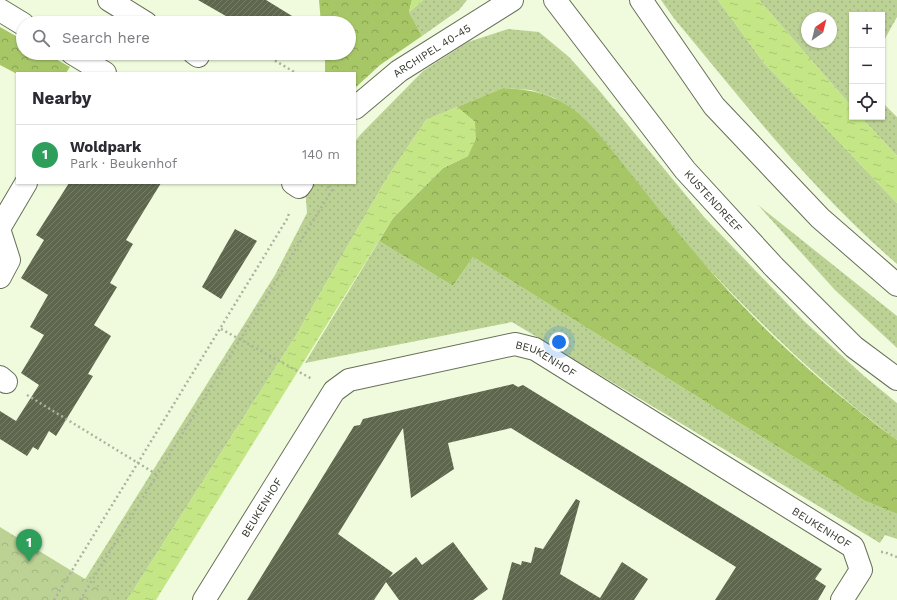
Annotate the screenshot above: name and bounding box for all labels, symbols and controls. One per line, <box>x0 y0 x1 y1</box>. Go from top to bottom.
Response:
north arrow <box>801 12 837 48</box>
map controls <box>849 12 885 120</box>
button: + <box>849 12 885 48</box>
search box <box>16 16 356 60</box>
street label: ARCHIPEL 40-45 <box>390 21 473 80</box>
icon: search <box>30 27 52 49</box>
text: Search here <box>62 29 150 47</box>
button: − <box>849 48 885 84</box>
button: locate <box>849 84 885 120</box>
text: Nearby <box>32 88 91 108</box>
text: Woldpark <box>70 138 141 156</box>
text: 1 <box>42 147 48 162</box>
text: 140 m <box>302 147 340 162</box>
text: Park · Beukenhof <box>70 156 177 171</box>
street label: KUSTENDREEF <box>682 167 745 235</box>
your location <box>549 332 569 352</box>
street label: BEUKENHOF <box>514 338 579 380</box>
street label: BEUKENHOF <box>238 475 285 539</box>
street label: BEUKENHOF <box>790 504 854 551</box>
pin: 1 <box>16 529 42 562</box>

